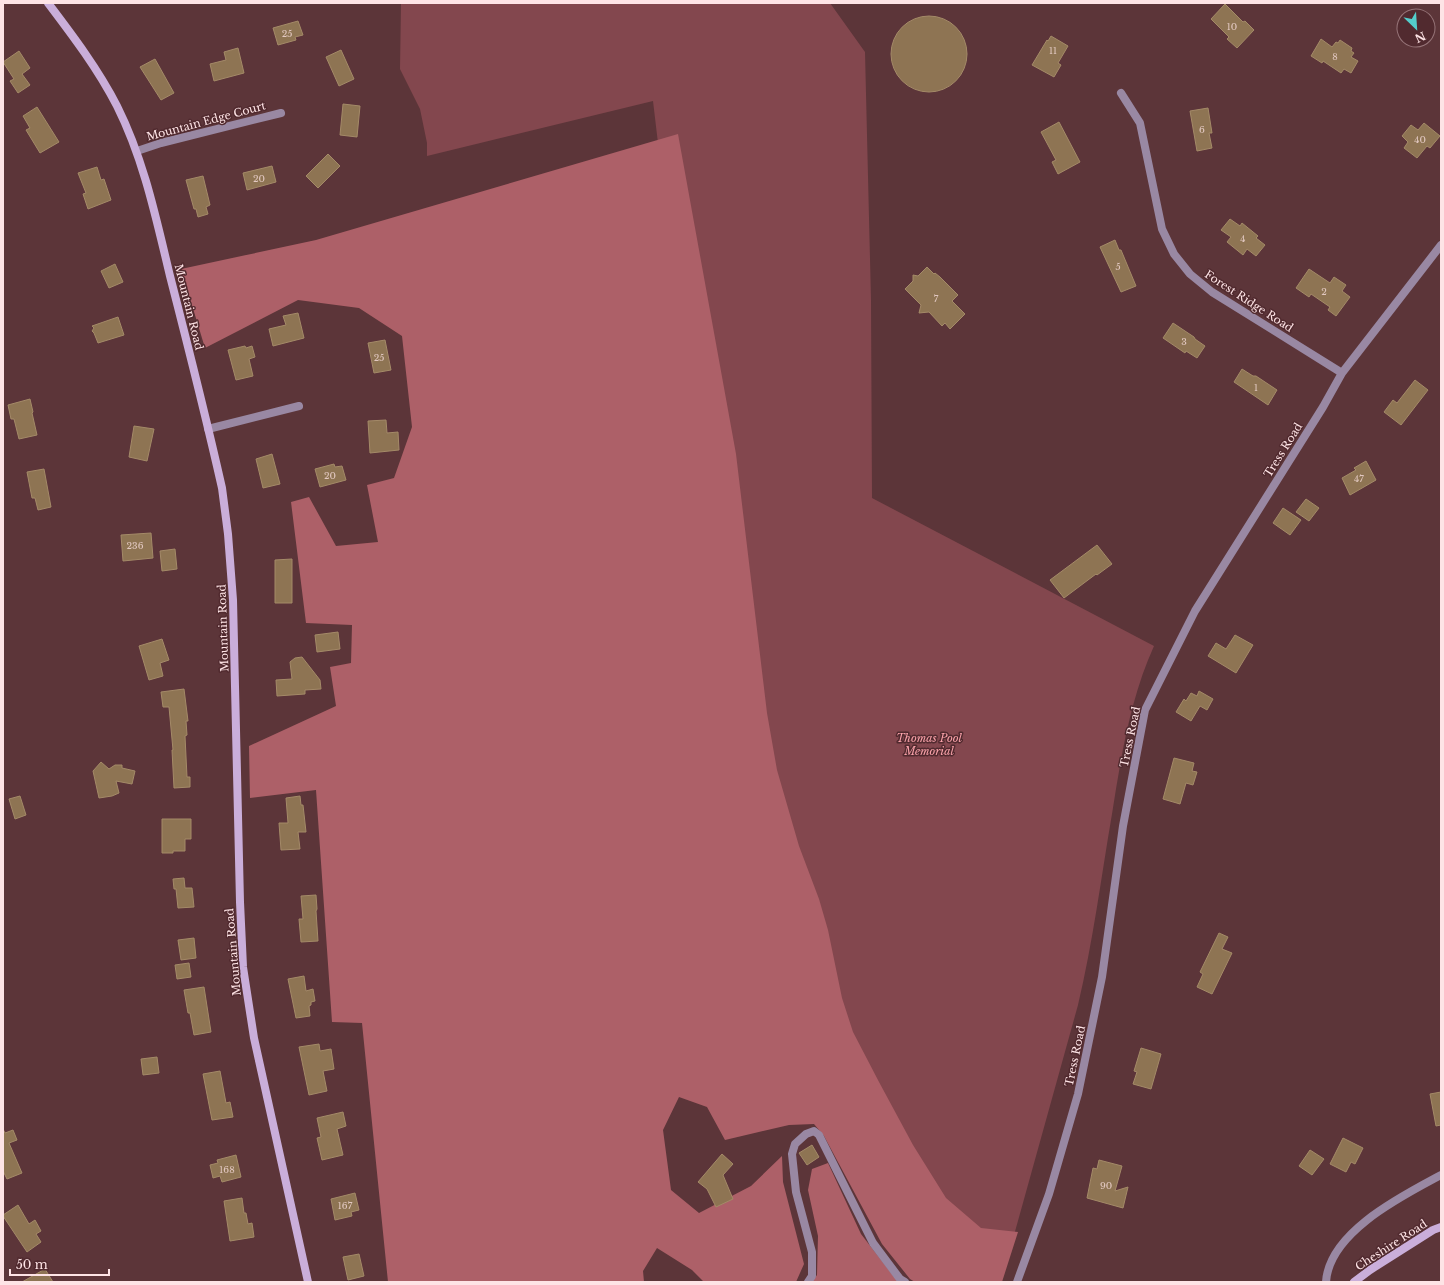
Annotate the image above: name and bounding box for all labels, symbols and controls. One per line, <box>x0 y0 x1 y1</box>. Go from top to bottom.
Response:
north arrow <box>1396 8 1436 48</box>
house number: 10 <box>1227 21 1237 32</box>
house number: 25 <box>282 28 292 39</box>
text: N <box>1412 29 1428 46</box>
house number: 11 <box>1049 45 1057 56</box>
house number: 8 <box>1332 51 1338 62</box>
street label: Mountain Edge Court <box>145 98 268 144</box>
house number: 6 <box>1199 124 1205 135</box>
house number: 40 <box>1414 134 1426 145</box>
house number: 20 <box>253 173 265 184</box>
house number: 4 <box>1240 233 1246 244</box>
house number: 5 <box>1115 261 1121 272</box>
street label: Mountain Road <box>172 263 207 352</box>
street label: Forest Ridge Road <box>1202 267 1296 335</box>
house number: 2 <box>1321 286 1327 297</box>
house number: 7 <box>934 293 939 304</box>
house number: 3 <box>1181 336 1187 347</box>
house number: 25 <box>374 352 384 363</box>
house number: 1 <box>1254 382 1258 393</box>
street label: Tress Road <box>1261 420 1306 480</box>
house number: 20 <box>324 470 336 481</box>
house number: 47 <box>1354 473 1364 484</box>
house number: 236 <box>127 540 144 551</box>
street label: Mountain Road <box>214 583 232 672</box>
street label: Tress Road <box>1117 705 1143 769</box>
park label: Thomas Pool Memorial <box>896 731 962 758</box>
street label: Mountain Road <box>222 907 244 996</box>
street label: Tress Road <box>1062 1024 1088 1088</box>
house number: 168 <box>219 1164 235 1175</box>
house number: 90 <box>1100 1180 1112 1191</box>
house number: 167 <box>338 1200 353 1211</box>
street label: Cheshire Road <box>1352 1216 1430 1273</box>
scale bar <box>10 1251 109 1277</box>
text: 50 m <box>16 1257 48 1272</box>

